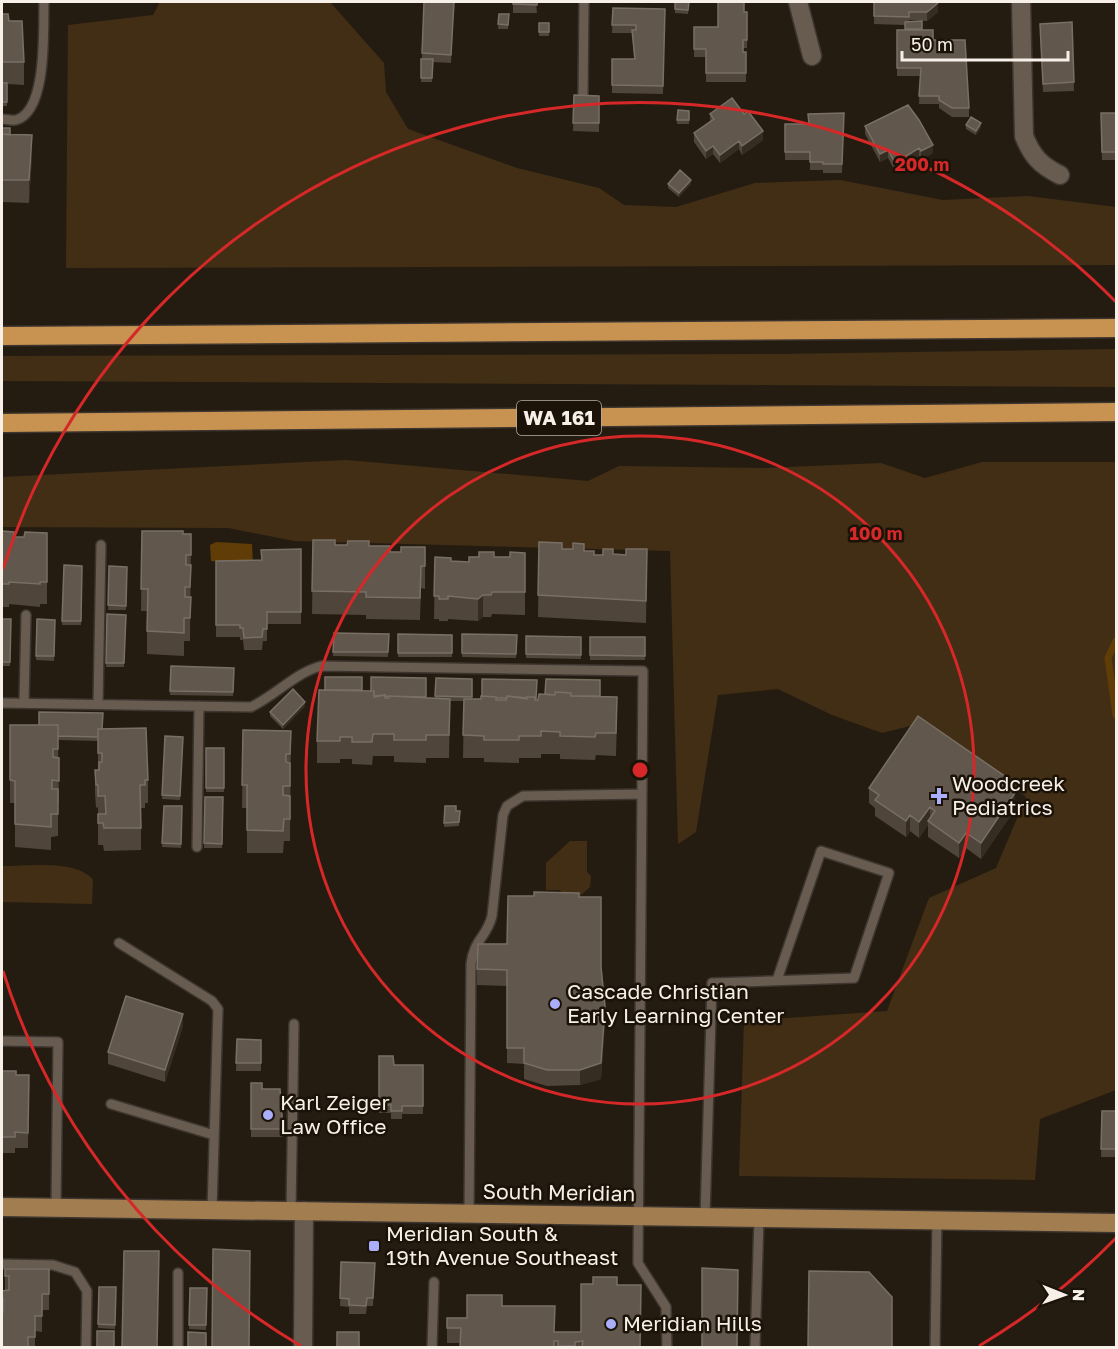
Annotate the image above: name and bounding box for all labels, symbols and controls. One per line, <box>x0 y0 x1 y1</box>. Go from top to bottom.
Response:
scale bar <box>902 24 1068 62</box>
text: 50 m <box>911 33 953 55</box>
text: 200 m <box>895 153 949 175</box>
road number: WA 161 <box>517 401 601 435</box>
text: 100 m <box>850 522 902 544</box>
centre of rings <box>630 760 650 780</box>
place label: Woodcreek Pediatrics <box>952 770 1065 820</box>
marker: Woodcreek Pediatrics <box>930 787 948 805</box>
place label: Cascade Christian Early Learning Center <box>567 978 785 1028</box>
marker: Cascade Christian Early Learning Center <box>548 997 562 1011</box>
place label: Karl Zeiger Law Office <box>280 1089 390 1139</box>
marker: Karl Zeiger Law Office <box>261 1108 275 1122</box>
street label: South Meridian <box>482 1178 636 1206</box>
place label: Meridian South & 19th Avenue Southeast <box>386 1220 618 1270</box>
marker: Meridian South & 19th Avenue Southeast <box>367 1239 381 1253</box>
north arrow <box>1034 1265 1094 1325</box>
text: N <box>1069 1289 1089 1302</box>
place label: Meridian Hills <box>623 1310 762 1336</box>
marker: Meridian Hills <box>604 1317 618 1331</box>

